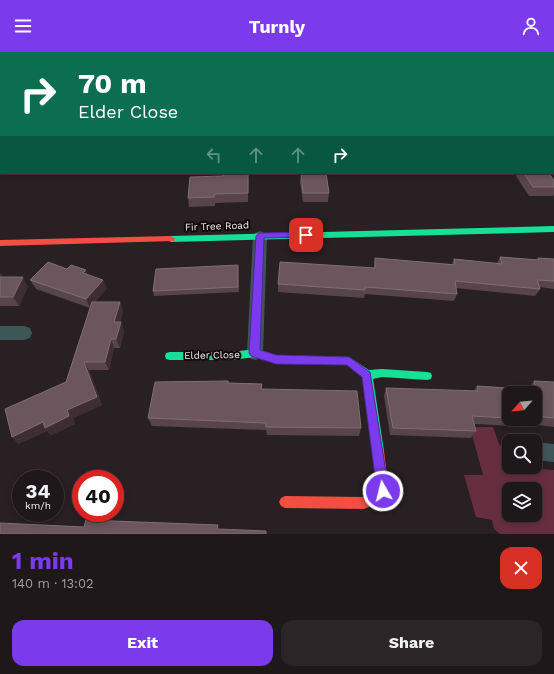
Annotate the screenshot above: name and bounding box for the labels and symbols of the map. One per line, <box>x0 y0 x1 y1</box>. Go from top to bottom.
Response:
pin <box>289 218 323 252</box>
street label: Fir Tree Road <box>185 219 249 233</box>
street label: Elder Close <box>184 349 240 361</box>
north arrow <box>502 386 542 426</box>
speed limit sign: 40 <box>72 470 124 522</box>
position arrow <box>362 470 404 512</box>

